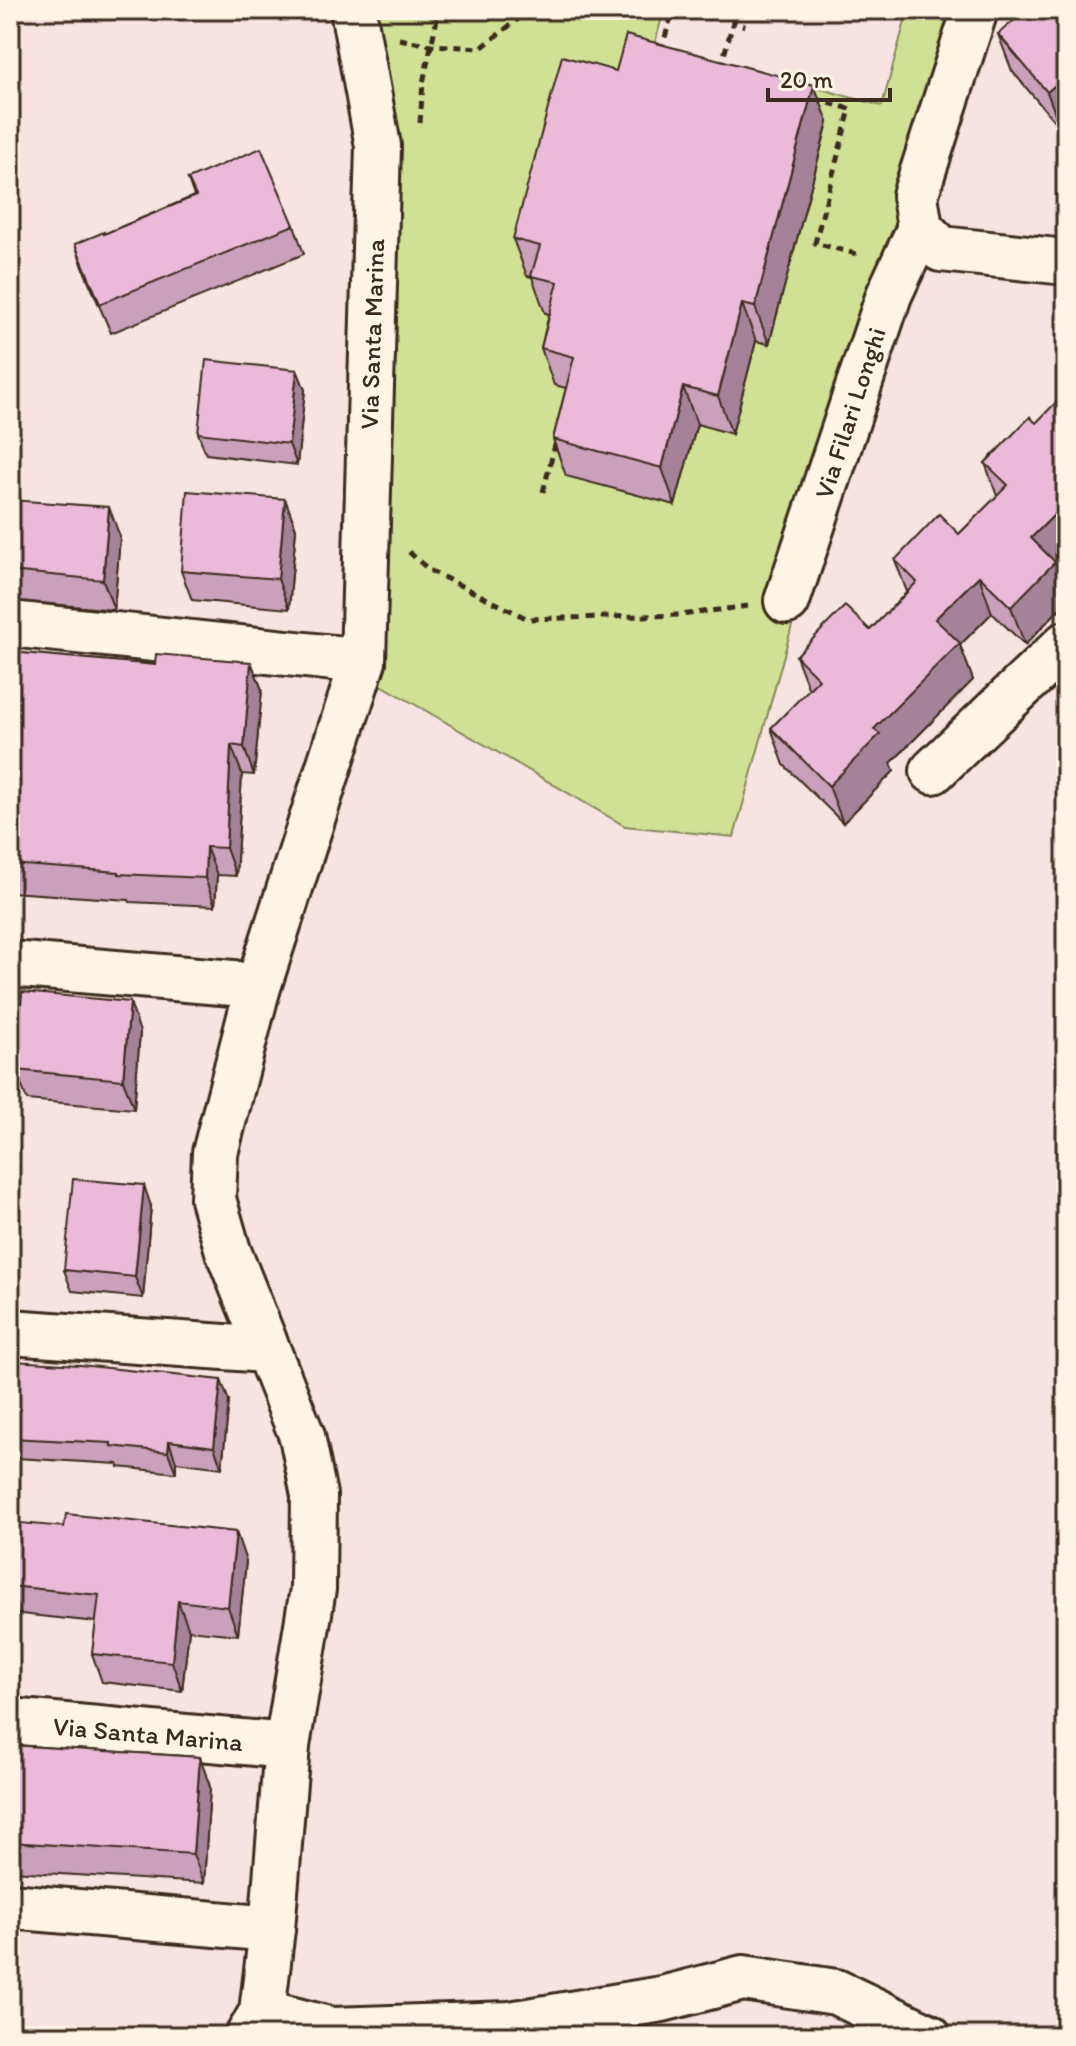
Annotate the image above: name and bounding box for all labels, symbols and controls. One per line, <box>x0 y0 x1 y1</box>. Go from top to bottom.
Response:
scale bar <box>768 52 890 102</box>
text: 20 m <box>780 65 833 94</box>
street label: Via Santa Marina <box>353 238 391 430</box>
street label: Via Filari Longhi <box>807 323 893 503</box>
street label: Via Santa Marina <box>52 1710 245 1758</box>

